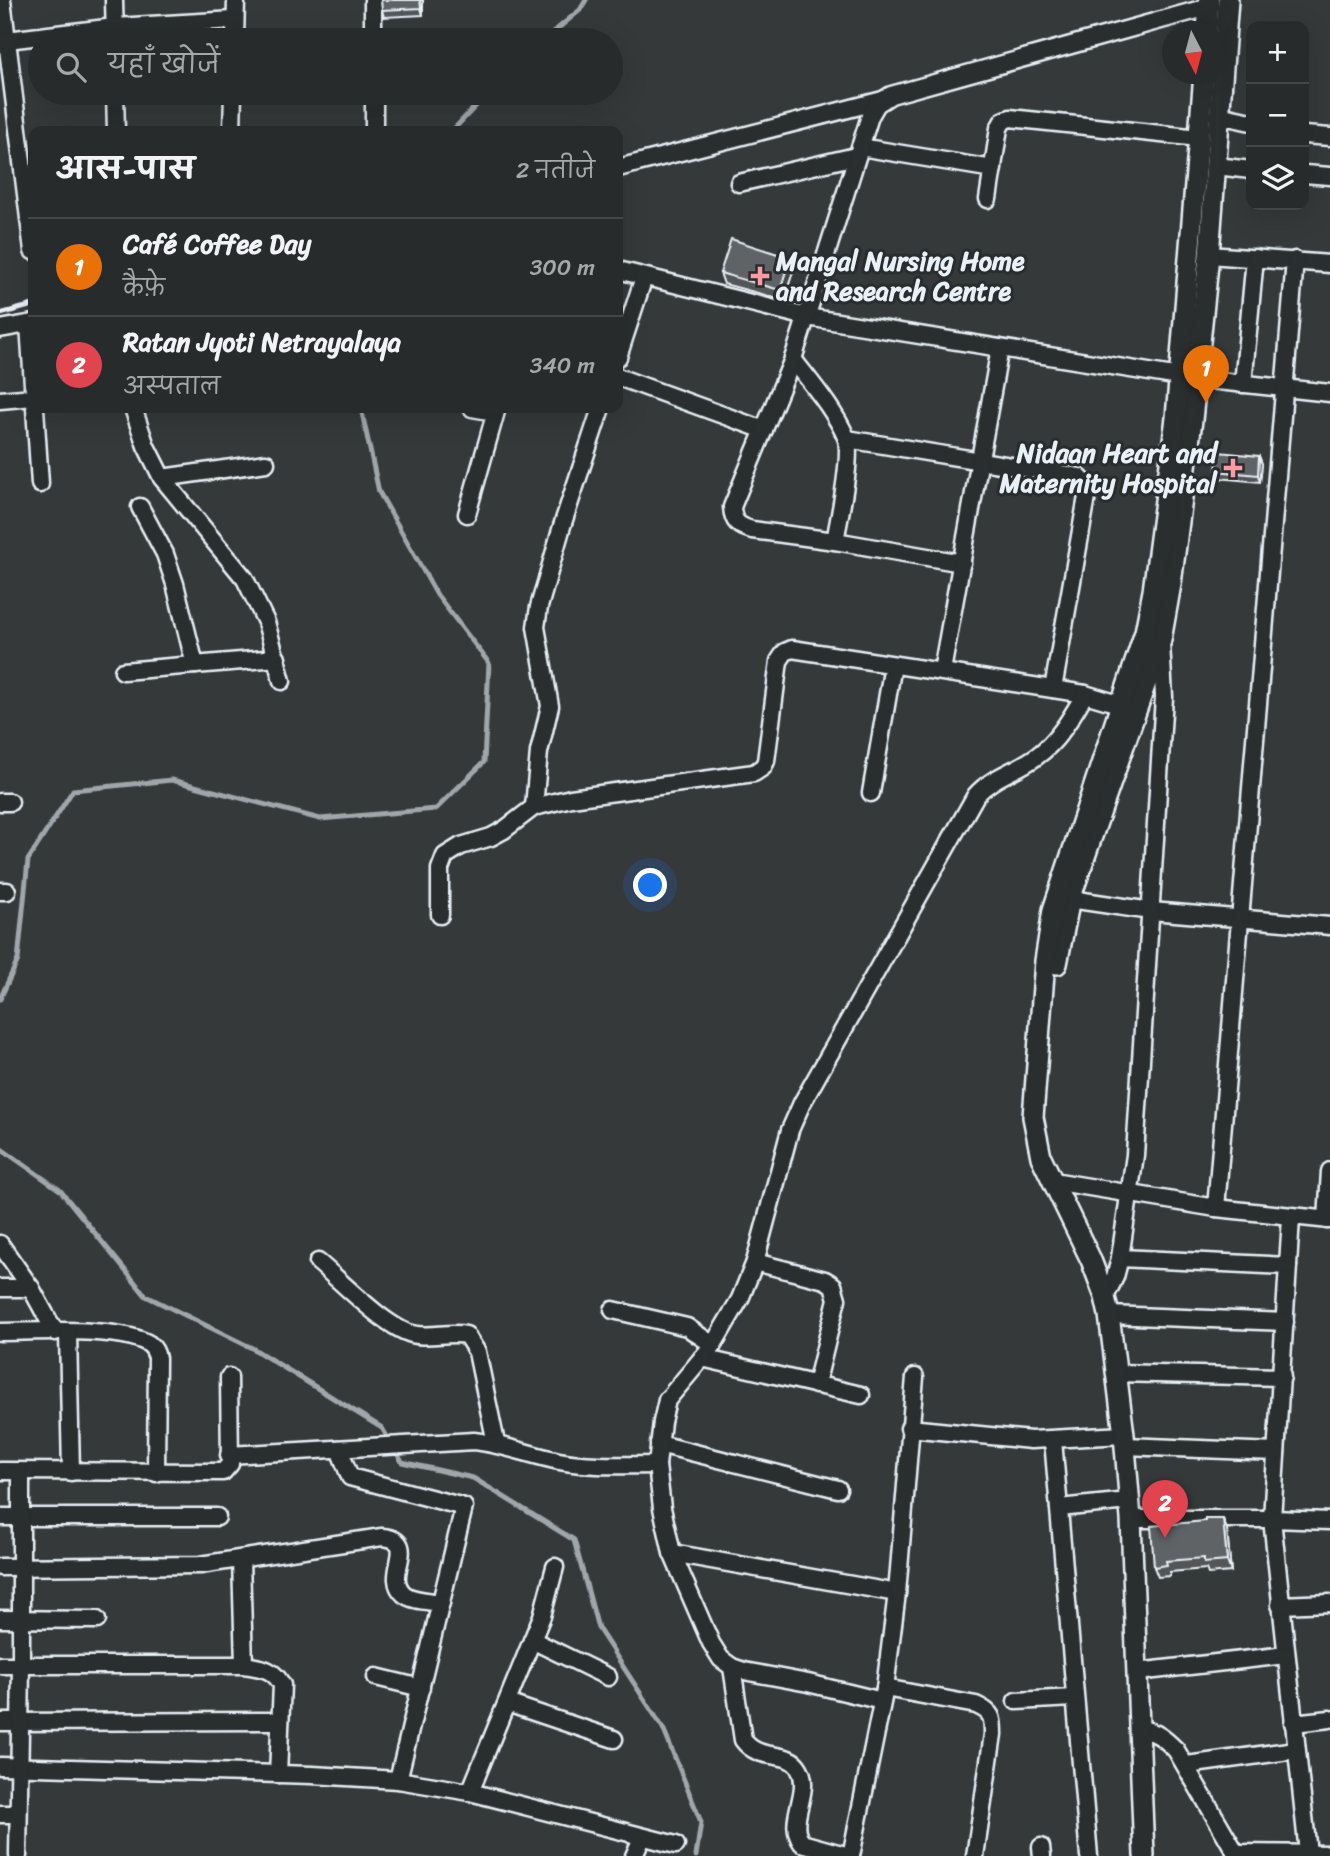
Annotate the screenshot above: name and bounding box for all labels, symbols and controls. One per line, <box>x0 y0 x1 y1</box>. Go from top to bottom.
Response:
north arrow <box>1162 21 1225 84</box>
map controls <box>1246 21 1309 210</box>
button: + <box>1246 21 1309 84</box>
search box <box>28 28 623 105</box>
text: यहाँ खोजें <box>108 41 220 87</box>
icon: search <box>52 48 90 86</box>
button: − <box>1246 84 1309 147</box>
text: आस-पास <box>56 142 195 196</box>
button: layers <box>1246 147 1309 210</box>
text: 2 नतीजे <box>516 150 595 191</box>
text: Café Coffee Day <box>123 221 311 267</box>
place label: Mangal Nursing Home and Research Centre <box>775 238 1025 314</box>
text: 1 <box>74 247 84 288</box>
text: 300 m <box>530 247 595 288</box>
marker: Mangal Nursing Home and Research Centre <box>750 266 770 286</box>
text: कैफ़े <box>123 268 165 309</box>
text: Ratan Jyoti Netrayalaya <box>123 319 401 365</box>
text: 2 <box>72 345 86 386</box>
text: 340 m <box>530 345 595 386</box>
pin: 1 <box>1183 345 1229 403</box>
text: अस्पताल <box>123 366 221 407</box>
place label: Nidaan Heart and Maternity Hospital <box>998 430 1219 506</box>
marker: Nidaan Heart and Maternity Hospital <box>1223 458 1243 478</box>
your location <box>633 868 667 902</box>
pin: 2 <box>1142 1480 1188 1538</box>

